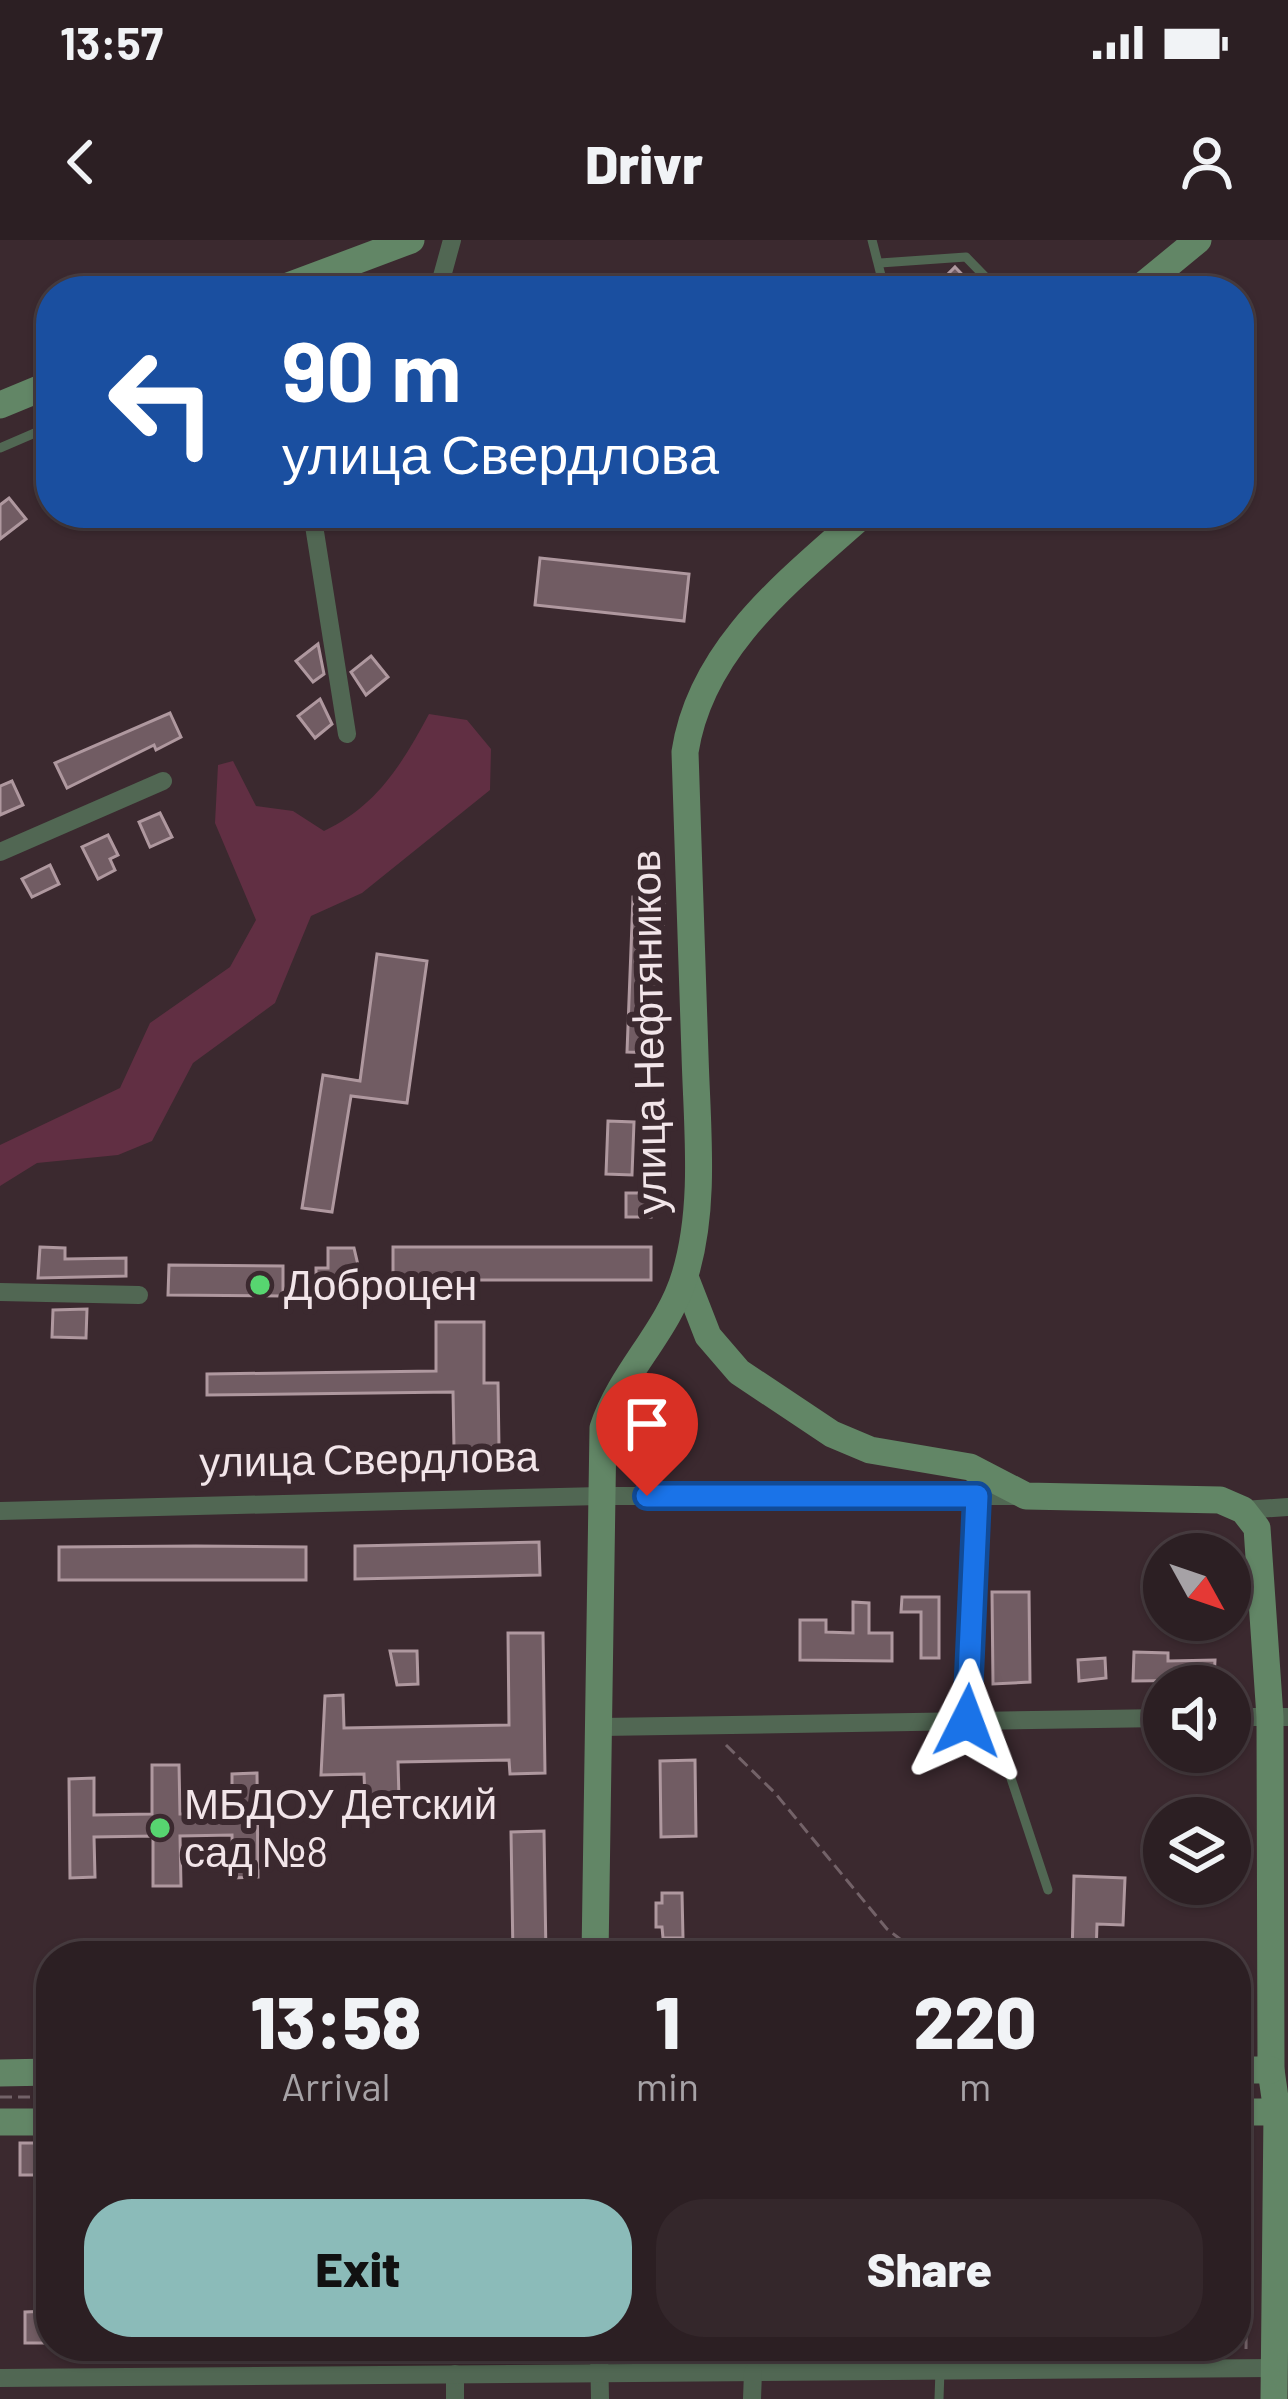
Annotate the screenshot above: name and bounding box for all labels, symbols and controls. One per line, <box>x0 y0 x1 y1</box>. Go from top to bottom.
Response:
text: 13:57 <box>60 15 163 69</box>
icon: back <box>48 129 114 195</box>
icon: person <box>1174 129 1240 195</box>
text: Drivr <box>585 130 703 195</box>
text: 90 m <box>282 318 461 419</box>
icon: left <box>84 324 240 480</box>
text: улица Свердлова <box>282 420 719 485</box>
street label: улица Нефтяников <box>618 849 675 1215</box>
place label: Доброцен <box>284 1258 477 1309</box>
marker: Доброцен <box>247 1272 273 1298</box>
pin <box>596 1373 698 1496</box>
icon: arrive <box>614 1391 680 1457</box>
street label: улица Свердлова <box>199 1429 540 1486</box>
north arrow <box>1143 1533 1251 1641</box>
map controls <box>1143 1533 1251 1905</box>
position arrow <box>904 1658 1030 1784</box>
button: sound <box>1143 1665 1251 1773</box>
place label: МБДОУ Детский сад №8 <box>184 1777 497 1876</box>
button: layers <box>1143 1797 1251 1905</box>
marker: МБДОУ Детский сад №8 <box>147 1815 173 1841</box>
text: 13:58 <box>251 1977 421 2063</box>
text: 1 <box>655 1977 680 2063</box>
text: 220 <box>914 1977 1036 2063</box>
text: Arrival <box>281 2062 390 2109</box>
text: min <box>636 2062 699 2109</box>
text: m <box>959 2062 991 2109</box>
button: Exit <box>84 2199 632 2337</box>
button: Share <box>656 2199 1203 2337</box>

